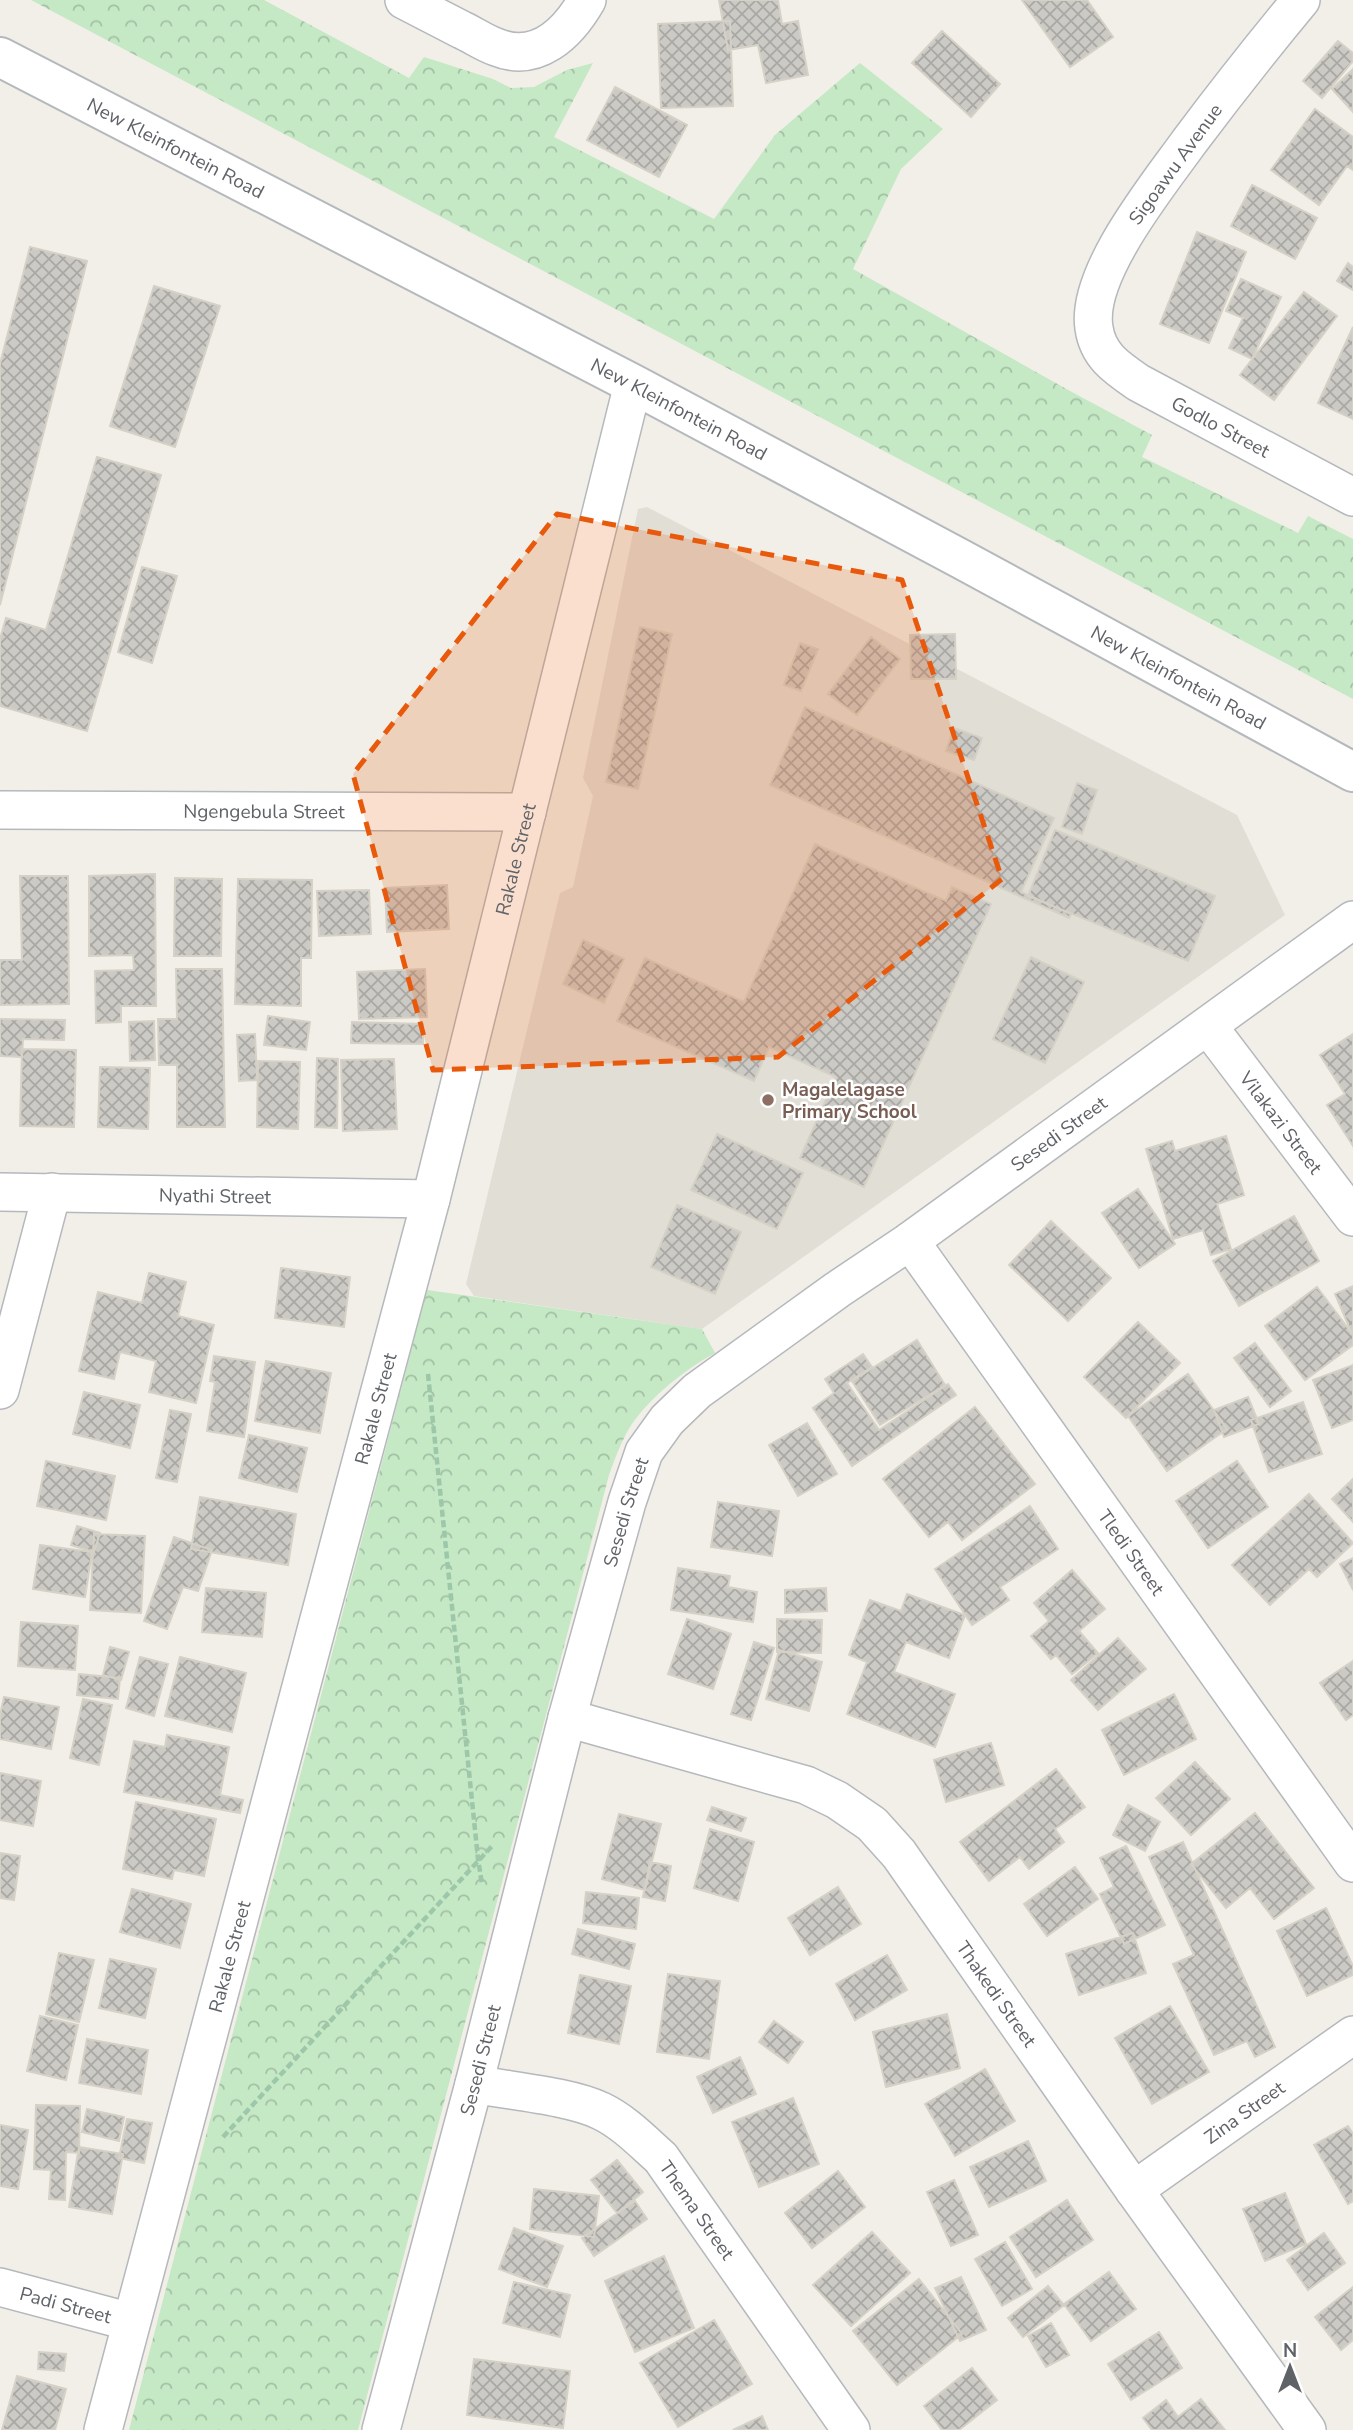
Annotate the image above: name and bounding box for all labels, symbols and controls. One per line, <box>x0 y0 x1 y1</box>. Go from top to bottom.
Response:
street label: New Kleinfontein Road <box>82 92 269 205</box>
street label: Sigoawu Avenue <box>1123 99 1229 230</box>
street label: New Kleinfontein Road <box>586 352 772 467</box>
street label: Godlo Street <box>1166 390 1274 465</box>
street label: New Kleinfontein Road <box>1086 620 1271 736</box>
street label: Ngengebula Street <box>183 799 345 825</box>
street label: Rakale Street <box>490 800 543 918</box>
street label: Vilakazi Street <box>1232 1065 1328 1180</box>
place label: Magalelagase Primary School <box>782 1077 917 1125</box>
street label: Sesedi Street <box>1006 1090 1113 1178</box>
marker: Magalelagase Primary School <box>760 1092 776 1108</box>
street label: Nyathi Street <box>159 1183 272 1210</box>
street label: Rakale Street <box>349 1350 404 1468</box>
street label: Sesedi Street <box>598 1454 655 1570</box>
street label: Tledi Street <box>1091 1505 1170 1601</box>
street label: Rakale Street <box>203 1898 258 2016</box>
street label: Thakedi Street <box>950 1936 1042 2053</box>
street label: Sesedi Street <box>454 2002 508 2118</box>
street label: Zina Street <box>1199 2075 1291 2150</box>
street label: Thema Street <box>653 2156 740 2266</box>
street label: Padi Street <box>17 2281 114 2330</box>
north arrow <box>1255 2332 1325 2402</box>
text: N <box>1283 2338 1297 2364</box>

